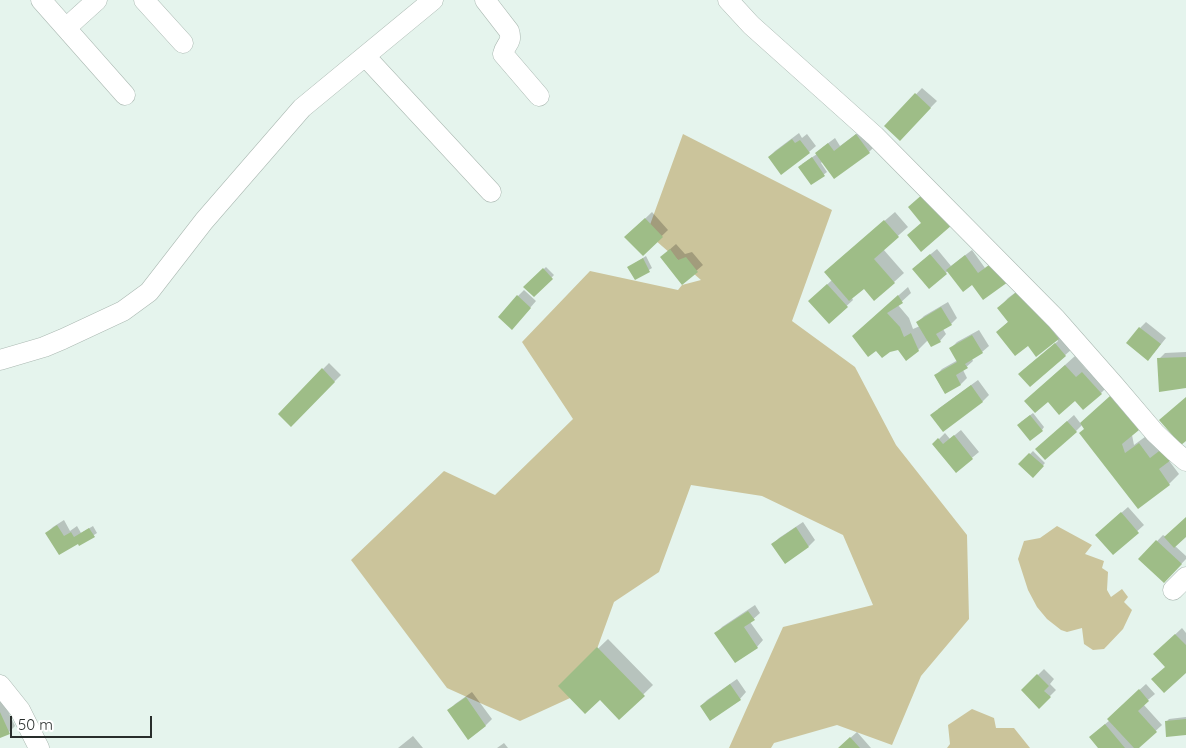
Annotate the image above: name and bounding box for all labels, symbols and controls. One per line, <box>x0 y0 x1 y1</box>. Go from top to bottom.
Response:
scale bar <box>12 706 155 738</box>
text: 50 m <box>18 715 53 734</box>

